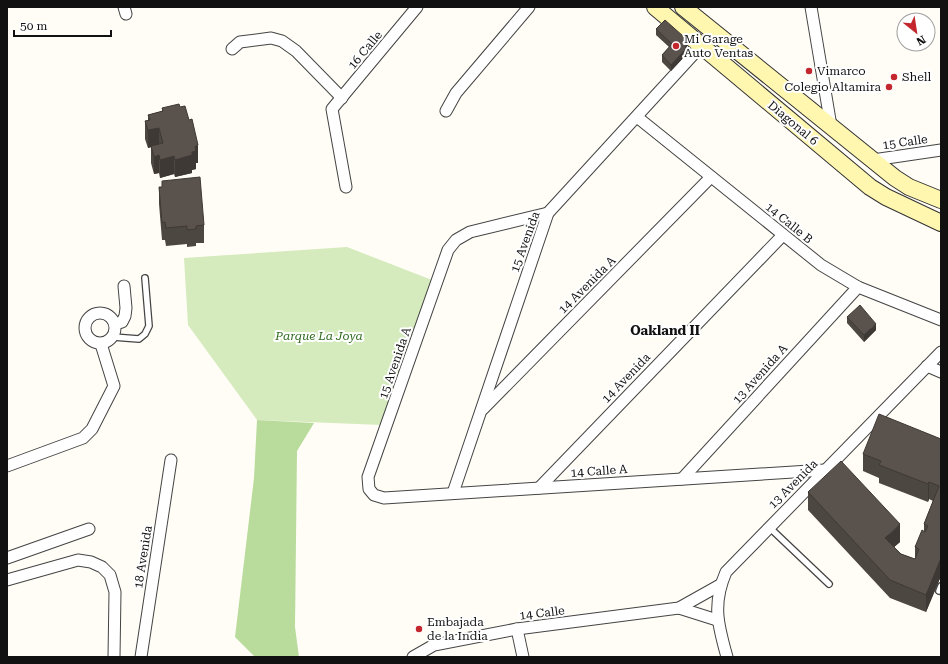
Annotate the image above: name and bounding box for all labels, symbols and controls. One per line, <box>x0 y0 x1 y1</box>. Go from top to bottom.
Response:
scale bar <box>14 12 111 38</box>
north arrow <box>896 12 936 52</box>
text: 50 m <box>20 19 47 33</box>
street label: 16 Calle <box>345 28 385 72</box>
place label: Mi Garage Auto Ventas <box>684 32 753 60</box>
text: N <box>913 32 928 48</box>
marker: Mi Garage Auto Ventas <box>671 41 681 51</box>
place label: Vimarco <box>817 64 866 78</box>
marker: Vimarco <box>804 66 814 76</box>
place label: Shell <box>902 70 931 84</box>
marker: Shell <box>889 72 899 82</box>
place label: Colegio Altamira <box>784 80 881 94</box>
marker: Colegio Altamira <box>884 82 894 92</box>
street label: Diagonal 6 <box>765 98 821 148</box>
street label: 15 Calle <box>881 132 929 152</box>
street label: 14 Calle B <box>763 200 815 246</box>
street label: 15 Avenida <box>508 209 543 274</box>
street label: 14 Avenida A <box>556 253 619 316</box>
district label: Oakland II <box>630 323 700 338</box>
street label: 15 Avenida A <box>376 325 414 401</box>
park label: Parque La Joya <box>274 329 363 343</box>
street label: 13 Avenida A <box>730 341 791 407</box>
street label: 14 Avenida <box>599 350 653 406</box>
street label: 13 Avenida <box>766 456 821 511</box>
street label: 14 Calle A <box>570 462 629 480</box>
street label: 18 Avenida <box>131 524 155 589</box>
street label: 14 Calle <box>519 603 566 623</box>
place label: Embajada de la India <box>427 615 488 643</box>
marker: Embajada de la India <box>414 624 424 634</box>

